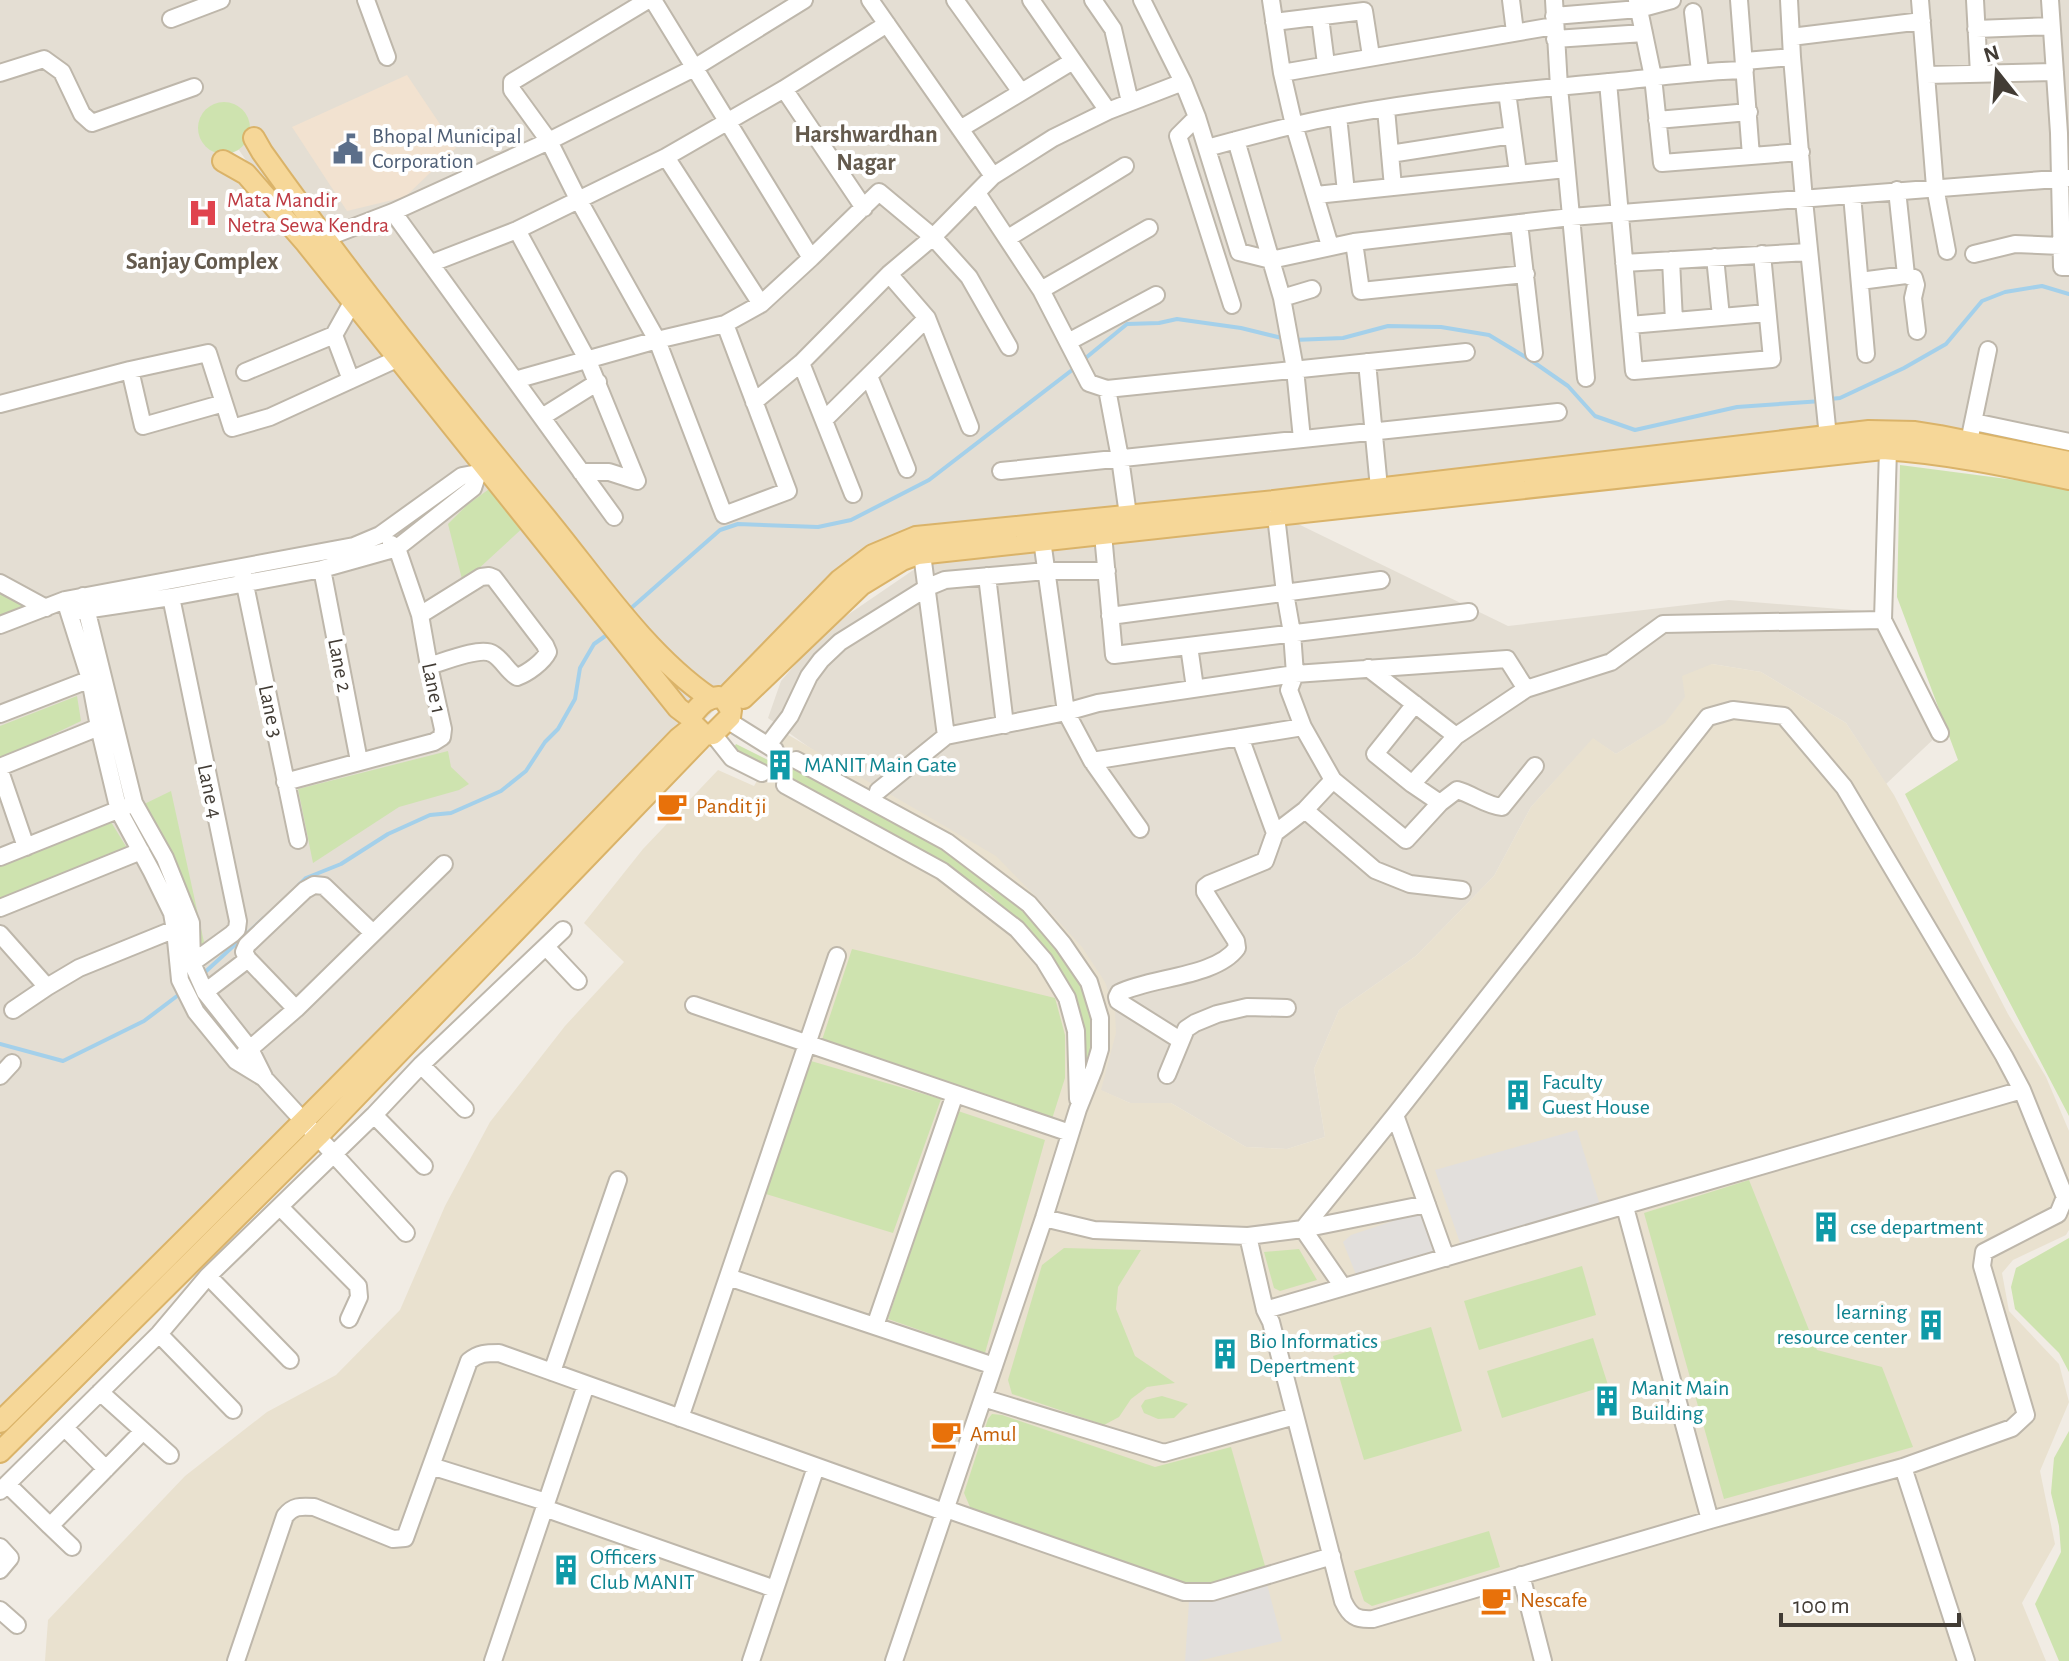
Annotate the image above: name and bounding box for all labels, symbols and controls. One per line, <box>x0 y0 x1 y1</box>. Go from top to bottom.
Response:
north arrow <box>1957 32 2037 112</box>
text: N <box>1981 41 2002 67</box>
district label: Harshwardhan Nagar <box>794 123 938 175</box>
place label: Bhopal Municipal Corporation <box>372 125 522 172</box>
public building icon: Bhopal Municipal Corporation <box>331 132 365 166</box>
place label: Mata Mandir Netra Sewa Kendra <box>227 189 389 236</box>
hospital icon: Mata Mandir Netra Sewa Kendra <box>186 196 220 230</box>
district label: Sanjay Complex <box>126 250 278 274</box>
street label: Lane 2 <box>324 636 356 694</box>
street label: Lane 1 <box>418 660 450 716</box>
street label: Lane 3 <box>255 683 287 739</box>
building icon: MANIT Main Gate <box>763 748 797 782</box>
place label: MANIT Main Gate <box>804 754 957 776</box>
street label: Lane 4 <box>194 762 226 820</box>
cafe icon: Pandit ji <box>655 789 689 823</box>
place label: Pandit ji <box>696 795 767 817</box>
place label: Faculty Guest House <box>1542 1071 1650 1118</box>
building icon: Faculty Guest House <box>1501 1078 1535 1112</box>
building icon: cse department <box>1809 1210 1843 1244</box>
place label: cse department <box>1850 1216 1983 1238</box>
place label: learning resource center <box>1777 1301 1907 1348</box>
building icon: learning resource center <box>1914 1308 1948 1342</box>
place label: Bio Informatics Depertment <box>1249 1330 1378 1377</box>
building icon: Bio Informatics Depertment <box>1208 1337 1242 1371</box>
place label: Manit Main Building <box>1631 1377 1729 1424</box>
building icon: Manit Main Building <box>1590 1384 1624 1418</box>
cafe icon: Amul <box>929 1417 963 1451</box>
place label: Amul <box>970 1423 1017 1445</box>
place label: Officers Club MANIT <box>590 1546 695 1593</box>
building icon: Officers Club MANIT <box>549 1553 583 1587</box>
scale bar <box>1781 1577 1959 1627</box>
cafe icon: Nescafe <box>1479 1583 1513 1617</box>
place label: Nescafe <box>1520 1589 1587 1611</box>
text: 100 m <box>1793 1594 1850 1618</box>

